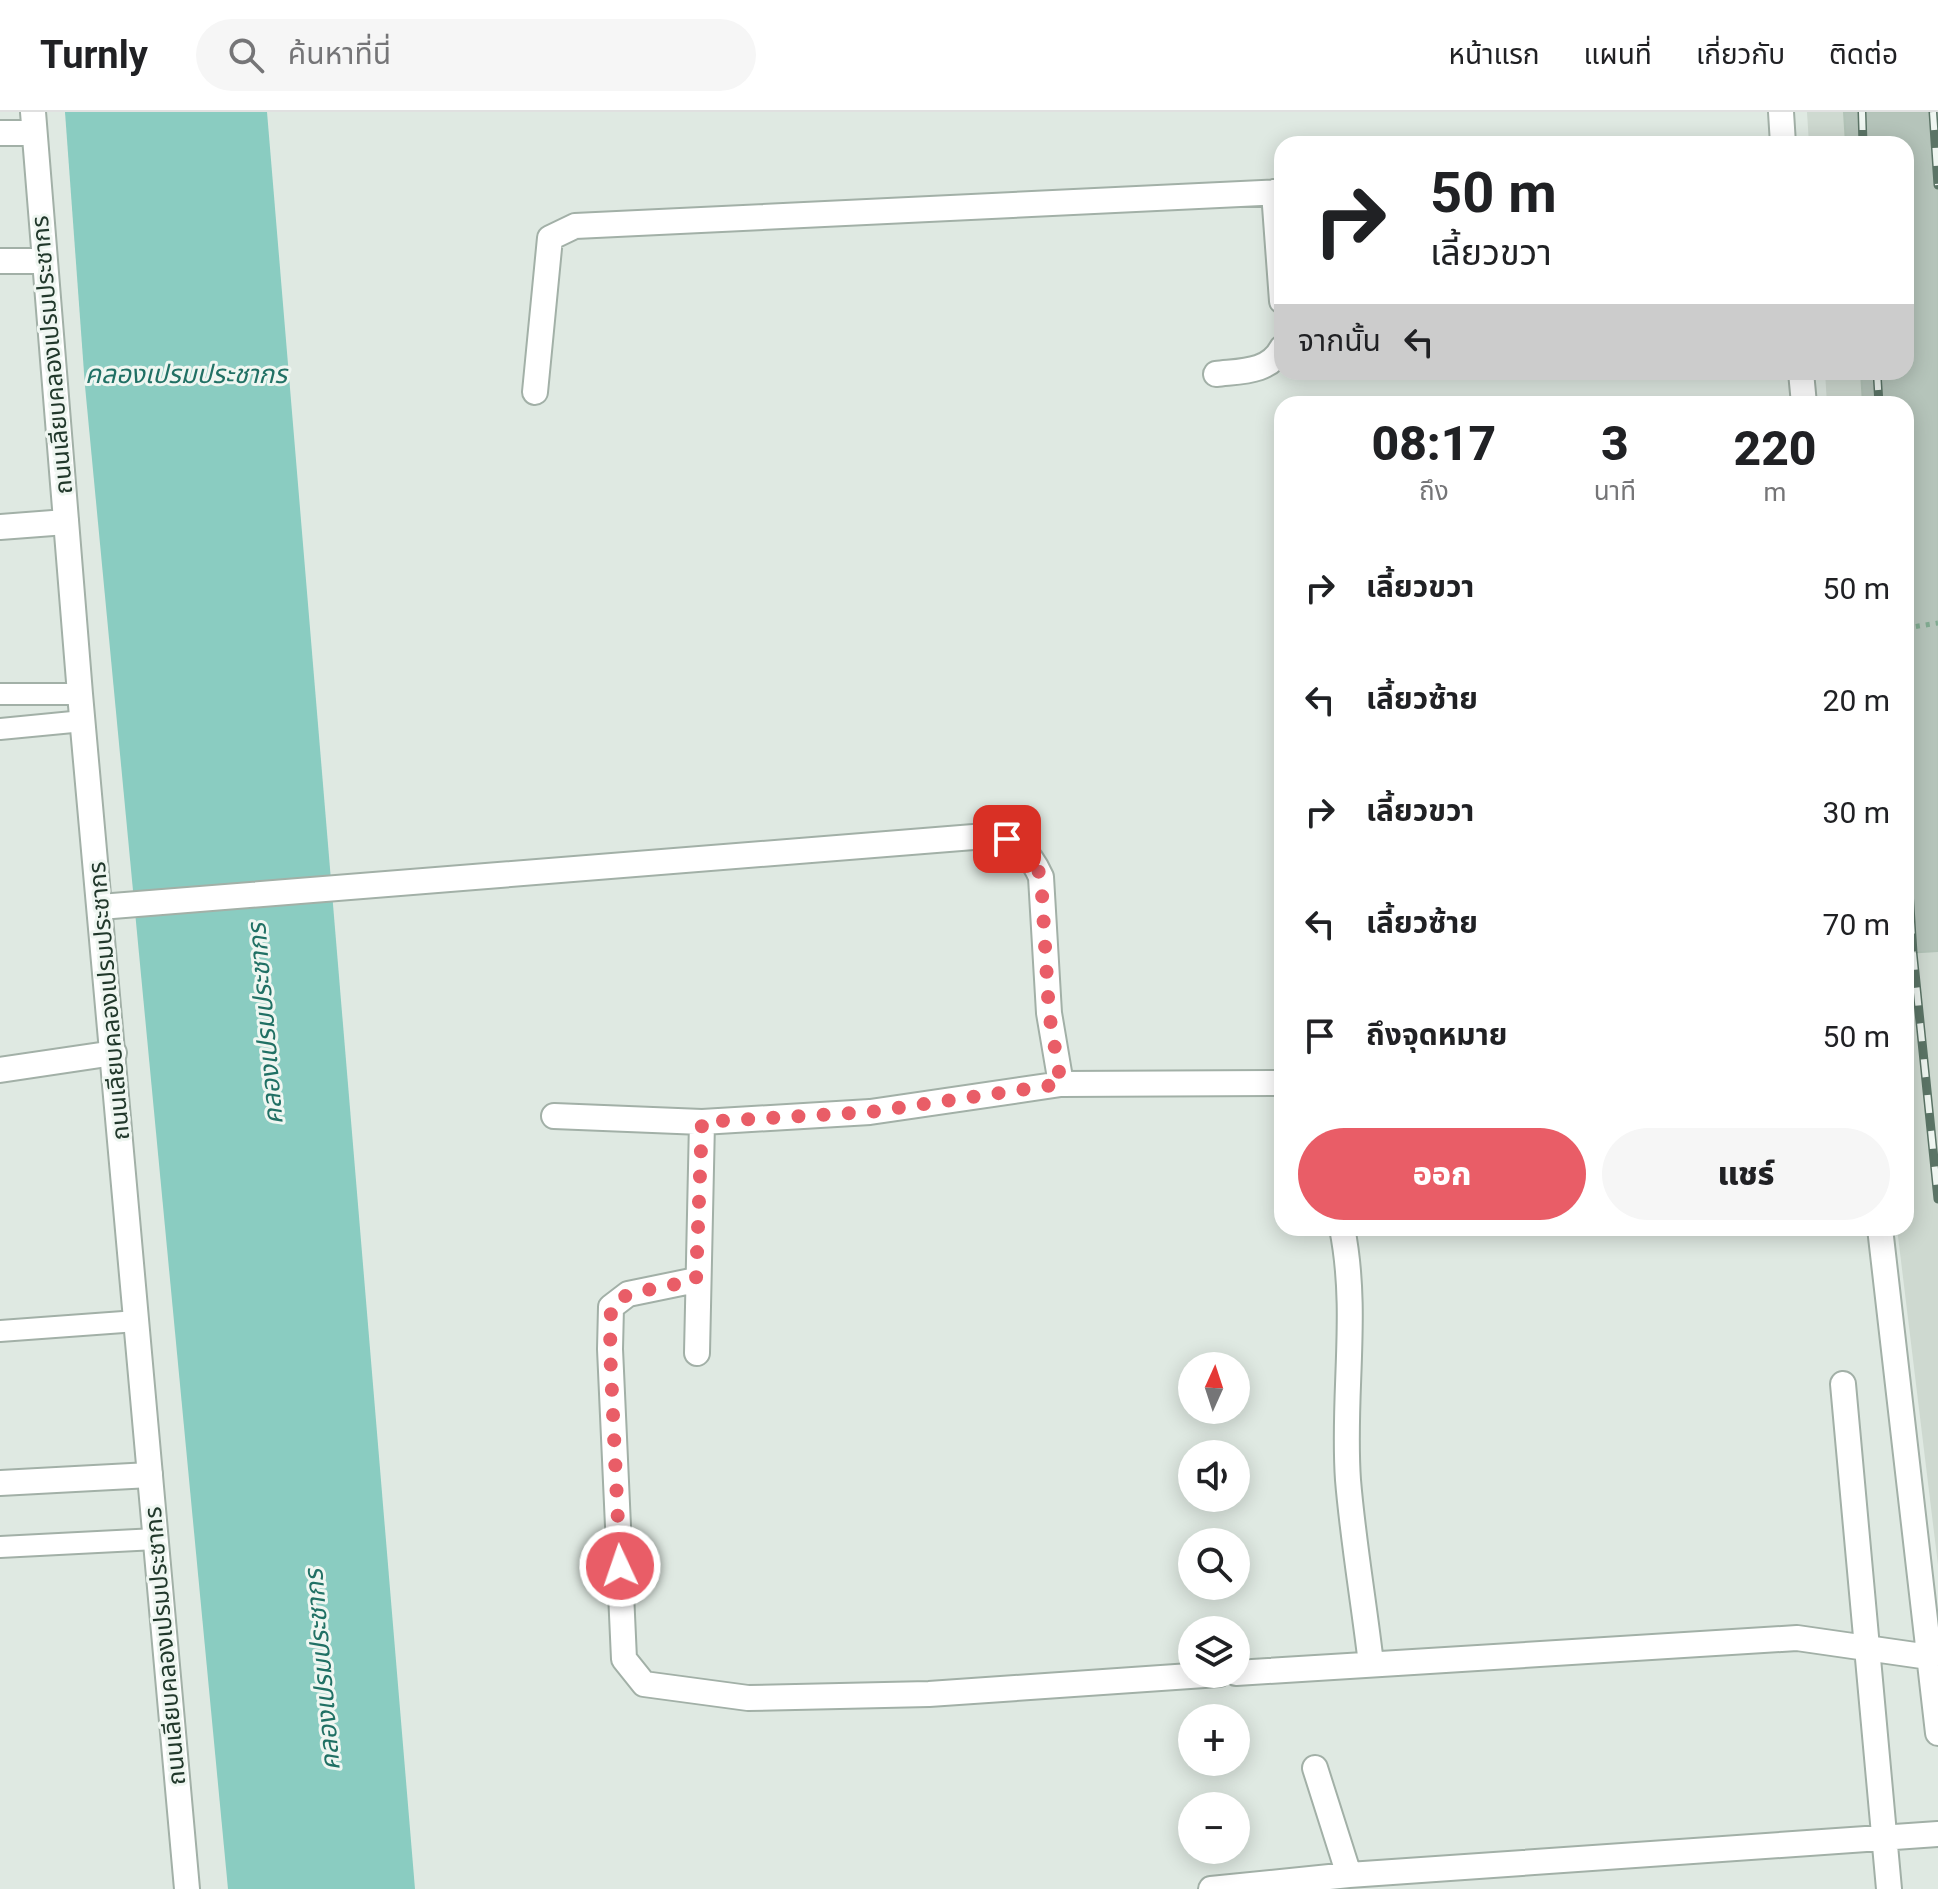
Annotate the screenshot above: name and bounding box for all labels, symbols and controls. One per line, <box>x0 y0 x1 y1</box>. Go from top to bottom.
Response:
search box <box>196 19 756 91</box>
text: Turnly <box>40 33 148 77</box>
icon: search <box>224 33 268 77</box>
text: ค้นหาที่นี่ <box>288 36 391 71</box>
text: หน้าแรก <box>1449 38 1540 71</box>
text: แผนที่ <box>1584 38 1652 71</box>
text: เกี่ยวกับ <box>1696 38 1785 71</box>
text: ติดต่อ <box>1829 38 1898 71</box>
text: 50 m <box>1430 160 1557 226</box>
icon: right <box>1298 168 1402 272</box>
street label: ถนนเลียบคลองเปรมประชากร <box>26 215 78 495</box>
text: เลี้ยวขวา <box>1430 232 1552 274</box>
icon: left <box>1397 320 1441 364</box>
text: จากนั้น <box>1298 323 1381 358</box>
water label: คลองเปรมประชากร <box>85 359 289 389</box>
text: 08:17 <box>1371 415 1496 472</box>
text: 3 <box>1601 415 1629 472</box>
text: 220 <box>1733 420 1817 477</box>
text: ถึง <box>1419 476 1449 506</box>
text: นาที <box>1594 476 1636 506</box>
text: m <box>1764 477 1786 507</box>
icon: right <box>1298 566 1342 610</box>
text: เลี้ยวขวา <box>1366 569 1474 604</box>
text: 50 m <box>1823 571 1890 606</box>
icon: left <box>1298 678 1342 722</box>
text: เลี้ยวซ้าย <box>1366 681 1478 716</box>
text: 20 m <box>1823 683 1890 718</box>
icon: right <box>1298 790 1342 834</box>
text: เลี้ยวขวา <box>1366 793 1474 828</box>
text: 30 m <box>1823 795 1890 830</box>
pin <box>973 805 1041 873</box>
icon: arrive <box>985 817 1029 861</box>
street label: ถนนเลียบคลองเปรมประชากร <box>83 861 135 1141</box>
icon: left <box>1298 902 1342 946</box>
text: เลี้ยวซ้าย <box>1366 905 1478 940</box>
text: 70 m <box>1823 907 1890 942</box>
water label: คลองเปรมประชากร <box>241 920 289 1126</box>
icon: arrive <box>1298 1014 1342 1058</box>
text: ถึงจุดหมาย <box>1366 1017 1507 1052</box>
text: 50 m <box>1823 1019 1890 1054</box>
button: ออก <box>1298 1128 1586 1220</box>
button: แชร์ <box>1602 1128 1890 1220</box>
north arrow <box>1178 1352 1250 1424</box>
map controls <box>1178 1352 1250 1864</box>
button: sound <box>1178 1440 1250 1512</box>
street label: ถนนเลียบคลองเปรมประชากร <box>139 1506 191 1786</box>
position arrow <box>578 1524 662 1608</box>
button: search <box>1178 1528 1250 1600</box>
water label: คลองเปรมประชากร <box>298 1566 346 1772</box>
button: layers <box>1178 1616 1250 1688</box>
button: + <box>1178 1704 1250 1776</box>
button: − <box>1178 1792 1250 1864</box>

